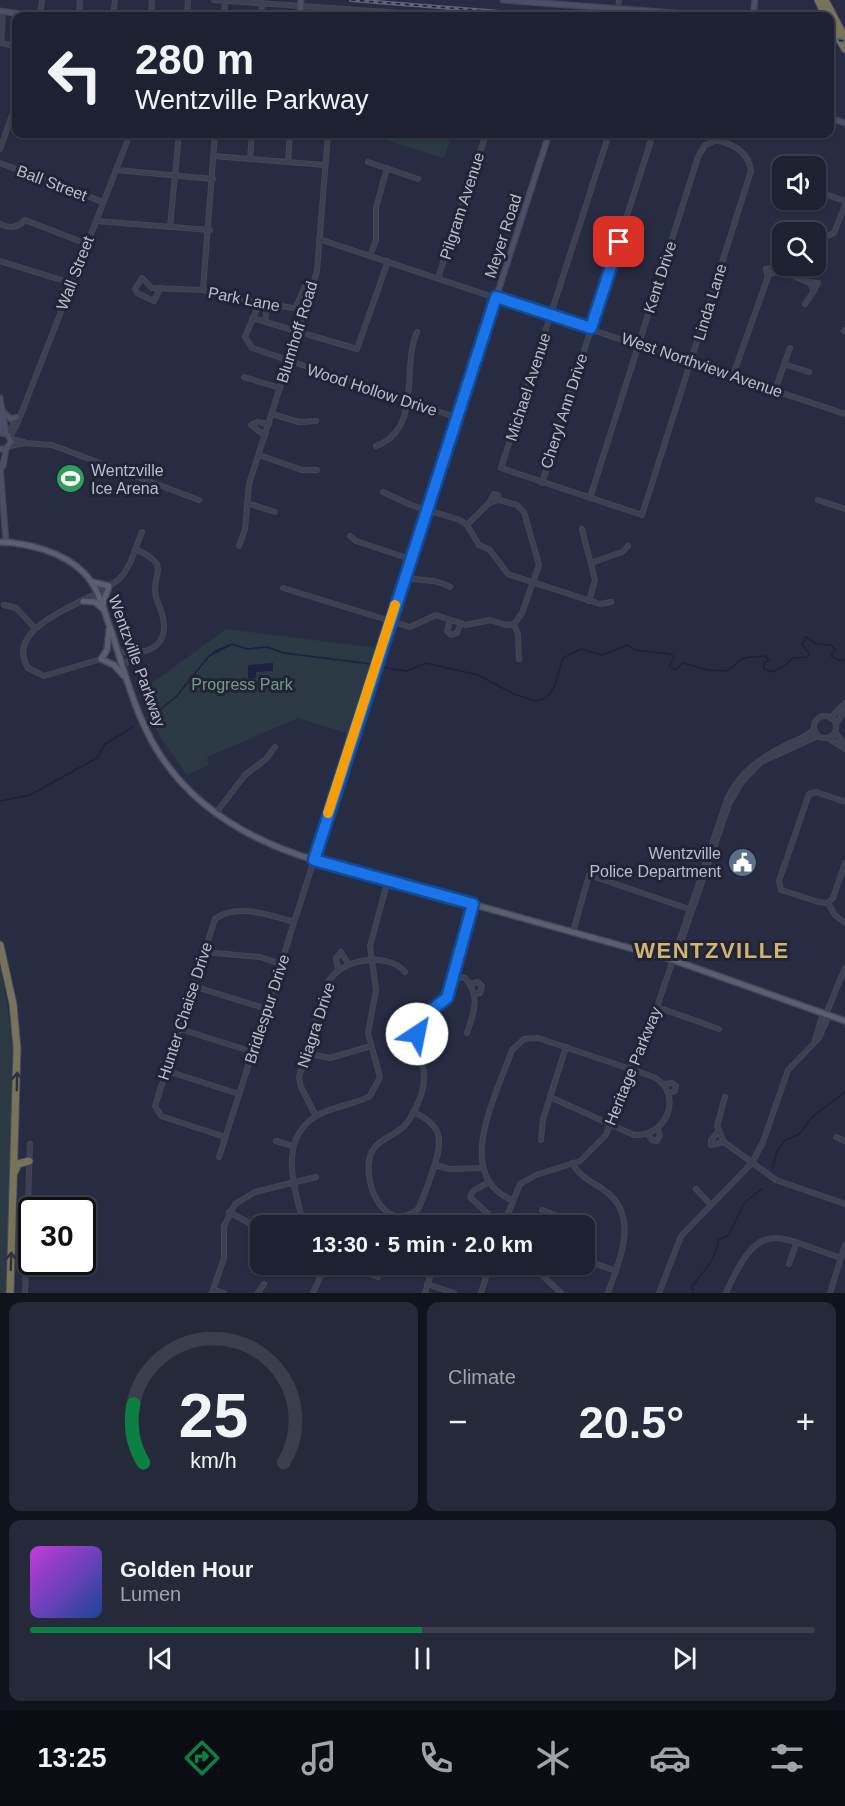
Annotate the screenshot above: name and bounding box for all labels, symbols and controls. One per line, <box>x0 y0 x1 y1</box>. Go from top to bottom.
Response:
icon: left <box>36 36 114 114</box>
text: 280 m <box>135 36 254 83</box>
text: Wentzville Parkway <box>135 85 369 115</box>
street label: Pilgram Avenue <box>437 150 487 262</box>
map controls <box>772 156 826 276</box>
button: sound <box>772 156 826 210</box>
street label: Ball Street <box>14 162 90 204</box>
street label: Meyer Road <box>481 192 525 280</box>
pin <box>593 216 644 267</box>
button: search <box>772 222 826 276</box>
icon: arrive <box>602 225 635 258</box>
street label: Wall Street <box>53 233 97 312</box>
street label: Kent Drive <box>640 239 680 315</box>
street label: Linda Lane <box>690 262 730 342</box>
street label: Blumhoff Road <box>273 279 321 385</box>
street label: Park Lane <box>207 284 282 314</box>
street label: West Northview Avenue <box>619 329 785 401</box>
street label: Michael Avenue <box>503 331 554 443</box>
street label: Cheryl Ann Drive <box>537 351 591 471</box>
street label: Wood Hollow Drive <box>305 361 439 419</box>
place label: Wentzville Ice Arena <box>91 462 164 497</box>
sports icon: Wentzville Ice Arena <box>54 463 86 495</box>
street label: Wentzville Parkway <box>105 593 169 729</box>
park label: Progress Park <box>191 676 294 693</box>
place label: Wentzville Police Department <box>589 845 722 880</box>
public building icon: Wentzville Police Department <box>726 846 758 878</box>
district label: WENTZVILLE <box>634 938 790 963</box>
street label: Hunter Chaise Drive <box>155 940 215 1082</box>
street label: Bridlespur Drive <box>241 952 293 1066</box>
street label: Niagra Drive <box>294 980 338 1070</box>
position arrow <box>385 1002 449 1066</box>
street label: Heritage Parkway <box>601 1004 665 1128</box>
one-way arrow <box>11 1071 23 1091</box>
speed limit sign: 30 <box>18 1197 96 1275</box>
text: 13:30 · 5 min · 2.0 km <box>312 1232 533 1257</box>
one-way arrow <box>6 1251 17 1271</box>
text: Climate <box>448 1366 516 1388</box>
text: 25 <box>179 1381 248 1450</box>
text: 20.5° <box>579 1397 684 1448</box>
text: − <box>448 1403 467 1440</box>
text: + <box>796 1403 815 1440</box>
text: km/h <box>190 1450 237 1474</box>
text: Golden Hour <box>120 1557 253 1582</box>
text: Lumen <box>120 1583 181 1605</box>
icon: previous <box>144 1642 177 1675</box>
icon: pause <box>406 1642 439 1675</box>
icon: next <box>668 1642 701 1675</box>
icon: directions <box>181 1737 223 1779</box>
icon: music <box>298 1737 340 1779</box>
icon: phone <box>415 1737 457 1779</box>
icon: climate <box>532 1737 574 1779</box>
icon: car <box>649 1737 691 1779</box>
icon: filters <box>766 1737 808 1779</box>
text: 13:25 <box>37 1743 106 1773</box>

